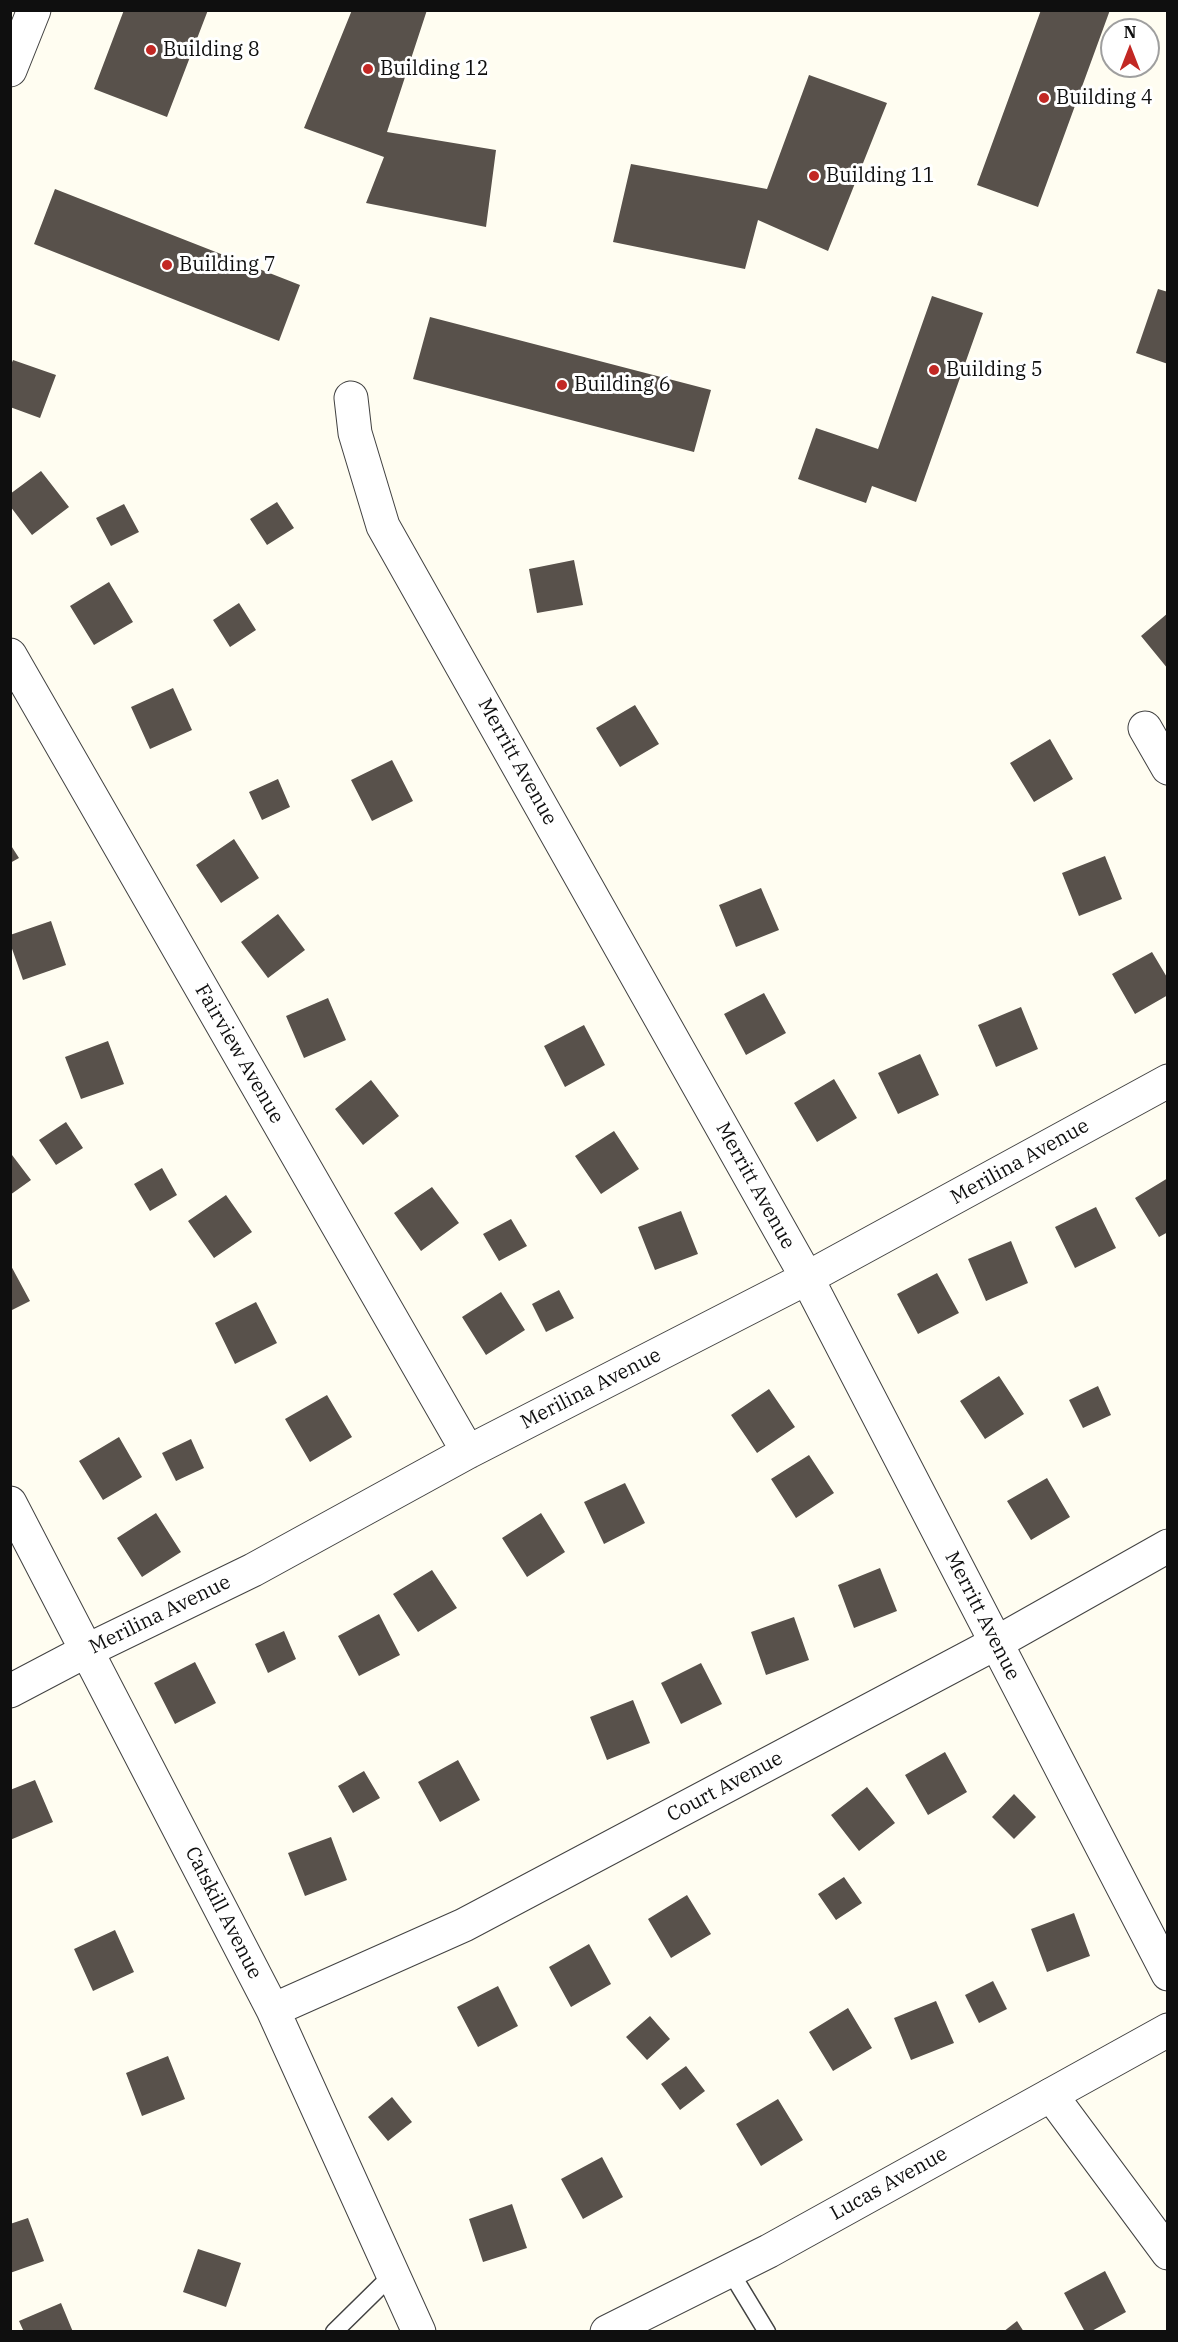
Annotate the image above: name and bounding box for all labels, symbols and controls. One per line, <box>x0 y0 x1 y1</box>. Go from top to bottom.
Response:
north arrow <box>1100 18 1160 78</box>
text: N <box>1124 22 1136 42</box>
place label: Building 8 <box>163 38 260 62</box>
marker: Building 8 <box>144 43 158 57</box>
place label: Building 12 <box>380 57 489 81</box>
marker: Building 12 <box>361 62 375 76</box>
place label: Building 4 <box>1056 86 1153 110</box>
marker: Building 4 <box>1037 91 1051 105</box>
place label: Building 11 <box>826 164 935 188</box>
marker: Building 11 <box>807 169 821 183</box>
place label: Building 7 <box>179 253 276 277</box>
marker: Building 7 <box>160 258 174 272</box>
place label: Building 5 <box>946 358 1043 382</box>
marker: Building 5 <box>927 363 941 377</box>
place label: Building 6 <box>574 373 671 397</box>
marker: Building 6 <box>555 378 569 392</box>
street label: Merritt Avenue <box>472 695 562 829</box>
street label: Fairview Avenue <box>189 980 289 1128</box>
street label: Merilina Avenue <box>947 1114 1093 1210</box>
street label: Merritt Avenue <box>710 1119 800 1253</box>
street label: Merilina Avenue <box>517 1343 665 1435</box>
street label: Merritt Avenue <box>939 1548 1025 1684</box>
street label: Merilina Avenue <box>85 1570 235 1660</box>
street label: Court Avenue <box>663 1746 787 1828</box>
street label: Catskill Avenue <box>179 1843 267 1983</box>
street label: Lucas Avenue <box>826 2142 952 2226</box>

